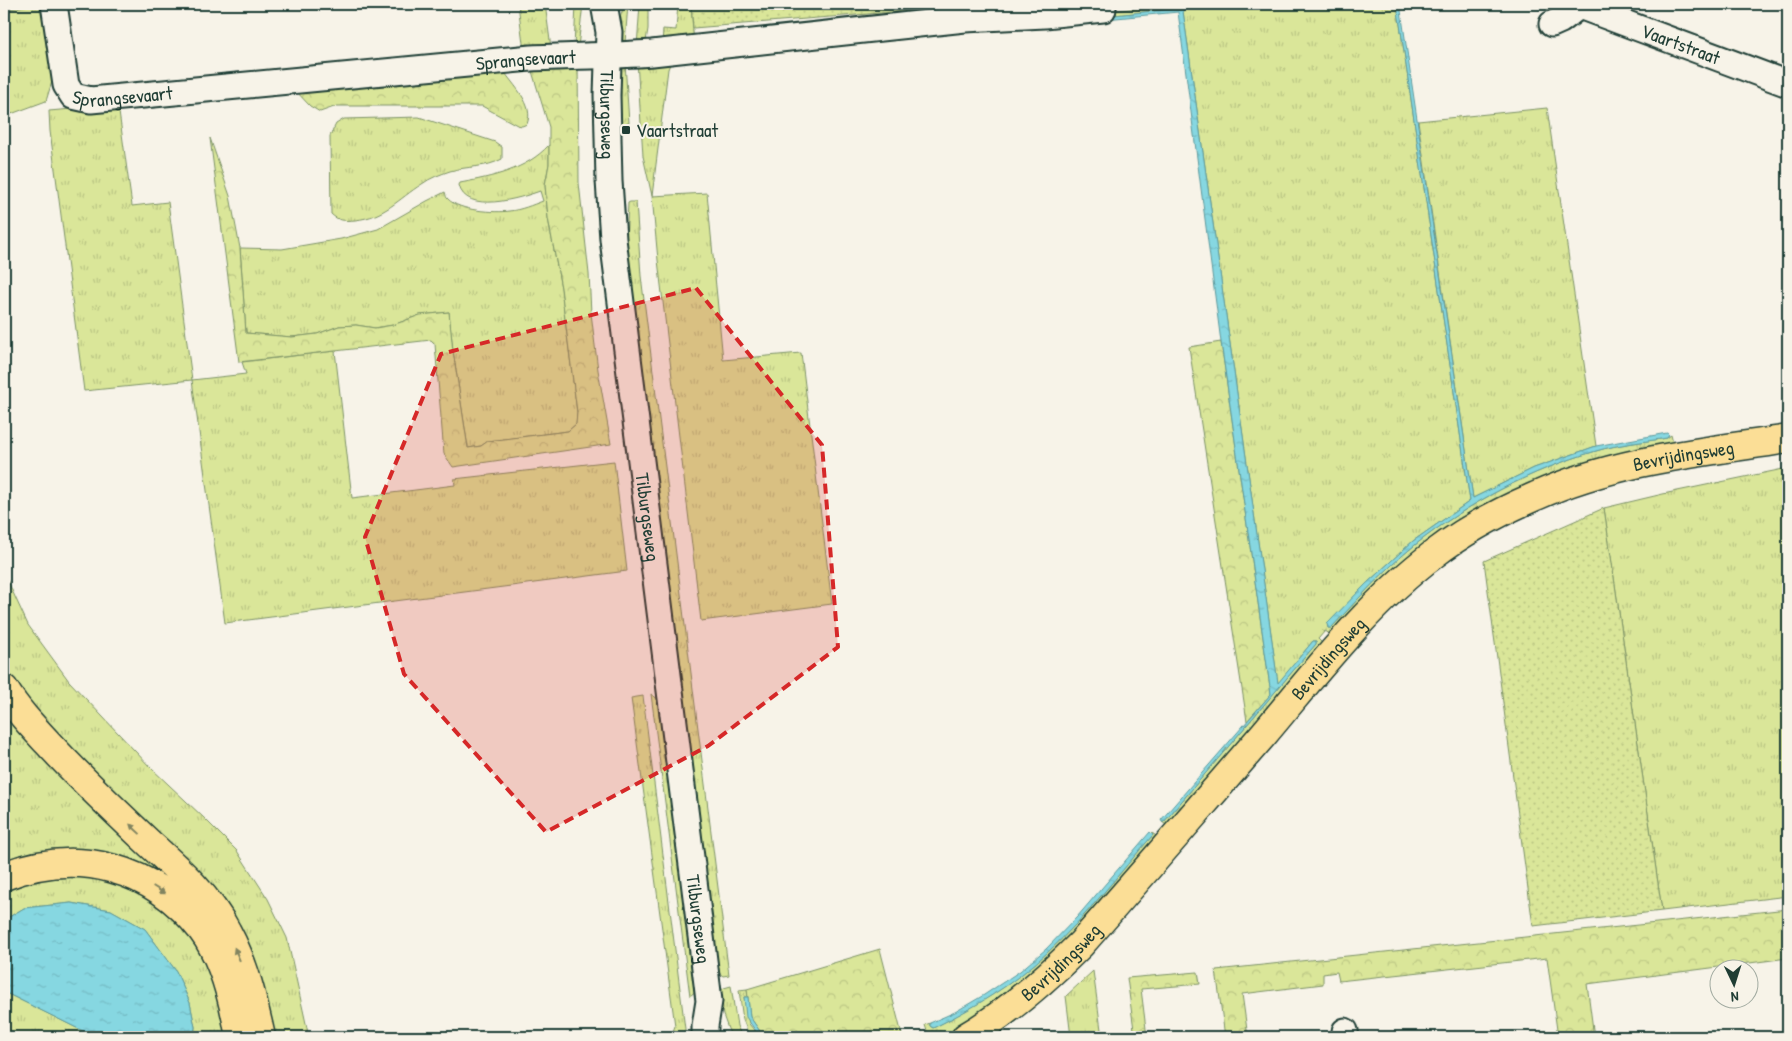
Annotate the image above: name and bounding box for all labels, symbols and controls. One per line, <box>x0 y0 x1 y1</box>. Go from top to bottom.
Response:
street label: Vaartstraat <box>1638 17 1724 71</box>
street label: Sprangsevaart <box>475 43 576 76</box>
street label: Tilburgseweg <box>594 70 621 159</box>
street label: Sprangsevaart <box>70 79 174 113</box>
place label: Vaartstraat <box>636 117 718 143</box>
marker: Vaartstraat <box>620 124 632 136</box>
street label: Bevrijdingsweg <box>1631 434 1735 477</box>
street label: Tilburgseweg <box>630 471 667 563</box>
street label: Bevrijdingsweg <box>1285 611 1371 705</box>
one-way arrow <box>129 823 141 835</box>
street label: Tilburgseweg <box>680 873 717 965</box>
one-way arrow <box>153 886 166 895</box>
street label: Bevrijdingsweg <box>1015 918 1106 1007</box>
one-way arrow <box>232 947 240 961</box>
north arrow <box>1710 958 1760 1008</box>
text: N <box>1730 988 1739 1007</box>

